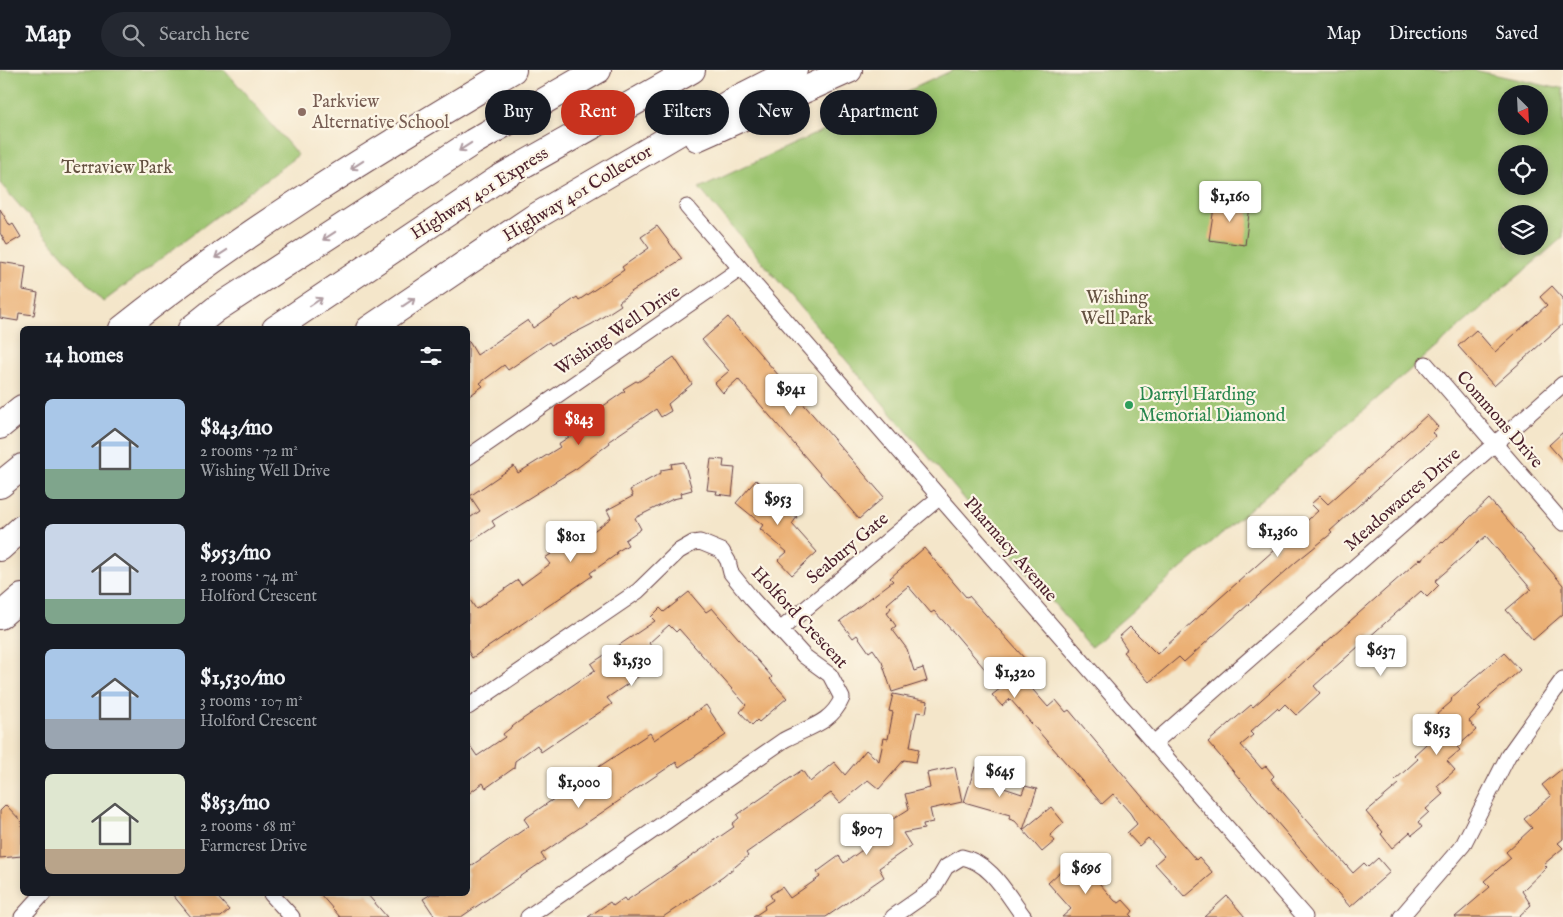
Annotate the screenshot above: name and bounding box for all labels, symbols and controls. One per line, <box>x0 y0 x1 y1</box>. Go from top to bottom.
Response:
search box <box>101 12 451 57</box>
text: Map <box>25 19 71 50</box>
icon: search <box>119 21 147 49</box>
text: Search here <box>159 23 250 47</box>
text: Map <box>1327 23 1361 46</box>
text: Directions <box>1389 23 1467 46</box>
text: Saved <box>1495 23 1538 46</box>
north arrow <box>1498 85 1548 135</box>
map controls <box>1498 85 1548 255</box>
chip: Buy <box>485 90 551 135</box>
chip: Rent <box>561 90 635 135</box>
chip: Filters <box>645 90 729 135</box>
chip: New <box>739 90 810 135</box>
chip: Apartment <box>820 90 937 135</box>
place label: Parkview Alternative School <box>311 91 449 135</box>
marker: Parkview Alternative School <box>296 106 308 118</box>
street label: Highway 401 Collector <box>499 140 657 248</box>
street label: Highway 401 Express <box>407 142 553 246</box>
one-way arrow <box>459 143 473 153</box>
button: locate <box>1498 145 1548 195</box>
park label: Terraview Park <box>61 157 173 180</box>
one-way arrow <box>350 160 364 170</box>
pin: $1,160 <box>1189 180 1271 223</box>
text: $1,160 <box>1210 187 1250 207</box>
button: layers <box>1498 205 1548 255</box>
one-way arrow <box>322 230 336 241</box>
one-way arrow <box>214 249 228 260</box>
street label: Wishing Well Drive <box>551 281 685 381</box>
park label: Wishing Well Park <box>1081 287 1154 331</box>
one-way arrow <box>308 296 322 306</box>
one-way arrow <box>402 296 416 307</box>
icon: filters <box>417 342 445 370</box>
text: 14 homes <box>45 343 123 370</box>
street label: Commons Drive <box>1450 367 1548 473</box>
pin: $941 <box>761 374 821 416</box>
text: $941 <box>776 380 806 400</box>
place label: Darryl Harding Memorial Diamond <box>1139 384 1286 428</box>
marker: Darryl Harding Memorial Diamond <box>1123 399 1135 411</box>
pin: $843 <box>549 404 609 446</box>
text: $843 <box>565 410 593 430</box>
text: $843/mo <box>200 415 273 442</box>
icon: home <box>85 419 145 479</box>
text: 2 rooms · 72 m² <box>200 442 298 462</box>
street label: Meadowacres Drive <box>1340 443 1466 557</box>
text: Wishing Well Drive <box>200 462 330 482</box>
pin: $953 <box>748 484 808 526</box>
text: $953 <box>764 490 792 510</box>
street label: Pharmacy Avenue <box>958 493 1062 607</box>
street label: Seabury Gate <box>802 508 894 590</box>
pin: $1,360 <box>1237 516 1319 558</box>
pin: $801 <box>541 520 601 563</box>
text: $1,360 <box>1258 522 1298 542</box>
text: $801 <box>557 527 585 547</box>
text: $953/mo <box>200 540 271 567</box>
icon: home <box>85 544 145 604</box>
street label: Holford Crescent <box>746 562 852 674</box>
text: 2 rooms · 74 m² <box>200 567 298 587</box>
text: Holford Crescent <box>200 587 317 607</box>
pin: $637 <box>1351 634 1411 677</box>
text: $637 <box>1366 641 1396 661</box>
pin: $1,530 <box>591 644 673 687</box>
text: $1,530 <box>613 651 651 671</box>
pin: $1,320 <box>974 656 1056 699</box>
text: $1,320 <box>995 663 1035 683</box>
text: $1,530/mo <box>200 665 285 692</box>
icon: home <box>85 669 145 729</box>
text: 3 rooms · 107 m² <box>200 692 303 712</box>
text: Holford Crescent <box>200 712 317 732</box>
pin: $853 <box>1407 714 1467 756</box>
text: $853 <box>1424 720 1450 740</box>
pin: $645 <box>970 756 1030 798</box>
text: $645 <box>985 762 1015 782</box>
pin: $1,000 <box>538 766 620 809</box>
text: $1,000 <box>558 773 600 793</box>
text: $853/mo <box>200 790 270 817</box>
icon: home <box>85 794 145 854</box>
pin: $907 <box>837 814 897 856</box>
text: 2 rooms · 68 m² <box>200 817 296 837</box>
text: $907 <box>851 820 883 840</box>
text: Farmcrest Drive <box>200 837 307 857</box>
pin: $696 <box>1056 852 1116 895</box>
text: $696 <box>1071 859 1101 879</box>

